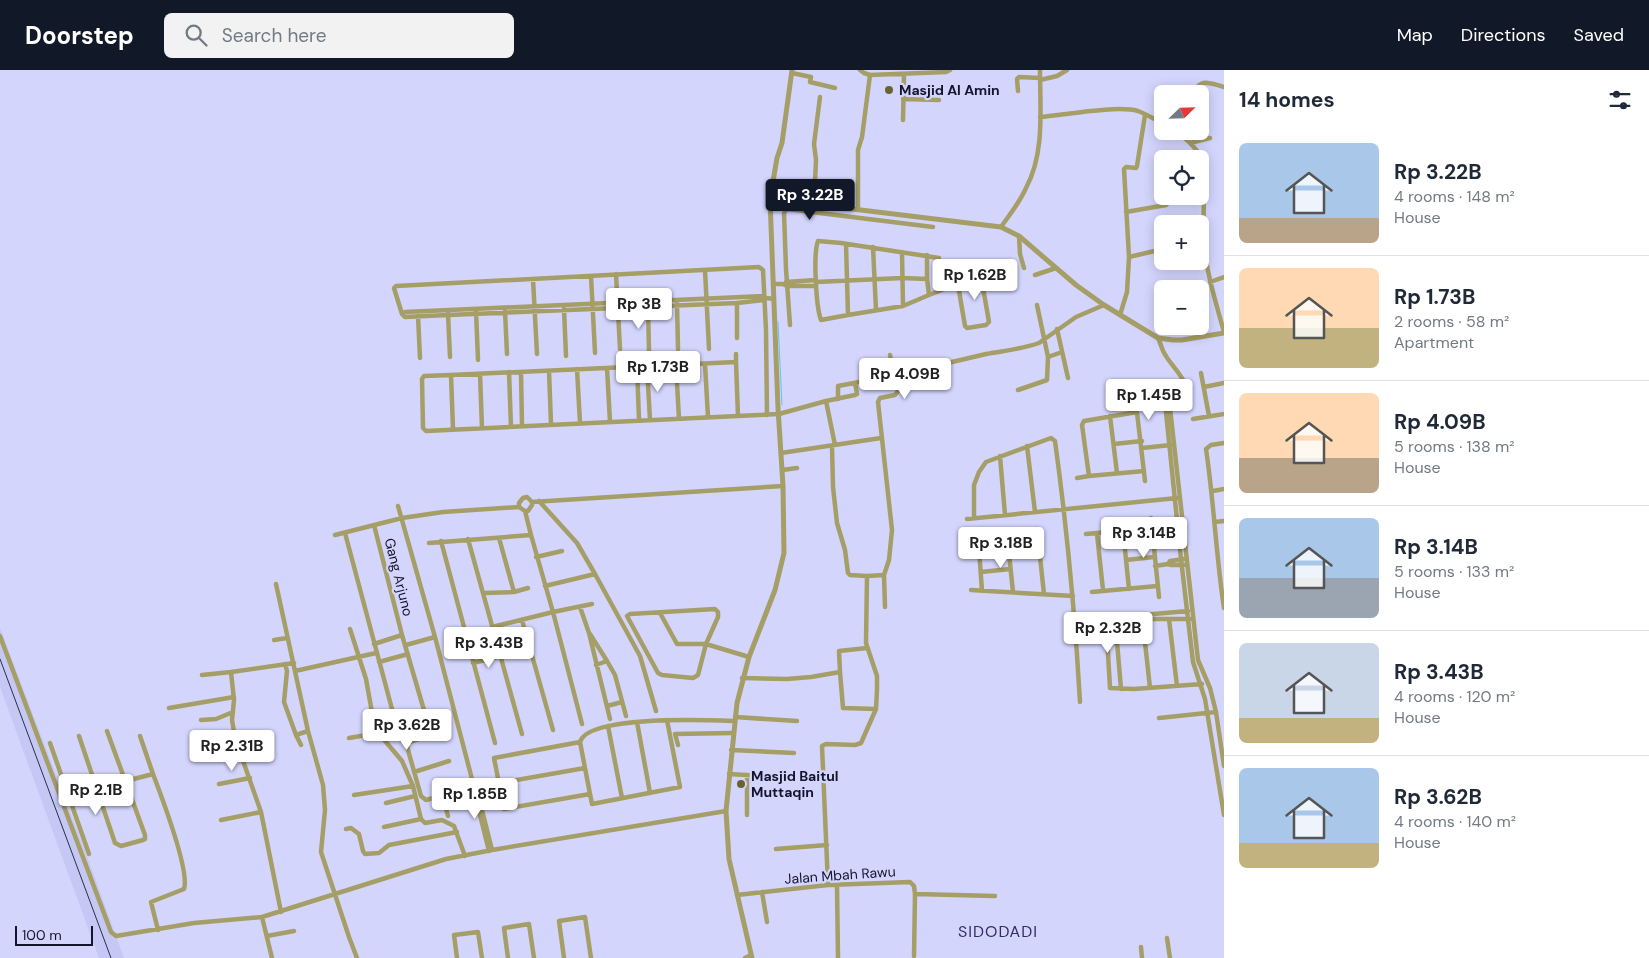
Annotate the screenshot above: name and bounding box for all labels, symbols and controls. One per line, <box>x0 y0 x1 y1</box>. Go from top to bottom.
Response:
search box <box>164 13 514 58</box>
text: Doorstep <box>25 20 134 51</box>
icon: search <box>182 21 210 49</box>
text: Search here <box>222 23 327 48</box>
text: Map <box>1397 23 1433 47</box>
text: Directions <box>1461 23 1546 47</box>
text: Saved <box>1574 23 1624 47</box>
place label: Masjid Al Amin <box>899 81 1000 99</box>
marker: Masjid Al Amin <box>883 84 895 96</box>
north arrow <box>1154 85 1209 140</box>
map controls <box>1154 85 1209 335</box>
text: 14 homes <box>1239 86 1335 114</box>
icon: filters <box>1606 86 1634 114</box>
button: locate <box>1154 150 1209 205</box>
text: Rp 3.22B <box>1394 158 1482 186</box>
icon: home <box>1279 163 1339 223</box>
pin: Rp 3.22B <box>758 178 862 221</box>
text: Rp 3.22B <box>777 184 843 205</box>
text: 4 rooms · 148 m² <box>1394 186 1515 207</box>
text: House <box>1394 207 1441 228</box>
button: + <box>1154 215 1209 270</box>
pin: Rp 1.62B <box>923 258 1027 301</box>
text: Rp 1.62B <box>943 264 1007 285</box>
button: − <box>1154 280 1209 335</box>
text: Rp 1.73B <box>1394 283 1475 311</box>
pin: Rp 3B <box>604 288 674 330</box>
icon: home <box>1279 288 1339 348</box>
text: Rp 3B <box>617 293 661 314</box>
text: 2 rooms · 58 m² <box>1394 311 1509 332</box>
text: Apartment <box>1394 332 1474 353</box>
pin: Rp 1.73B <box>606 350 710 393</box>
text: Rp 1.73B <box>627 356 689 377</box>
pin: Rp 4.09B <box>853 358 957 400</box>
text: Rp 4.09B <box>870 363 940 384</box>
pin: Rp 1.45B <box>1097 378 1201 421</box>
text: Rp 1.45B <box>1117 384 1181 405</box>
text: Rp 4.09B <box>1394 408 1486 436</box>
icon: home <box>1279 413 1339 473</box>
text: 5 rooms · 138 m² <box>1394 436 1515 457</box>
text: House <box>1394 457 1441 478</box>
pin: Rp 3.14B <box>1092 516 1196 559</box>
text: Rp 3.14B <box>1112 522 1176 543</box>
pin: Rp 3.18B <box>949 526 1053 569</box>
text: Rp 3.18B <box>969 532 1033 553</box>
text: Rp 3.14B <box>1394 533 1478 561</box>
street label: Gang Arjuno <box>381 536 417 618</box>
icon: home <box>1279 538 1339 598</box>
text: 5 rooms · 133 m² <box>1394 561 1514 582</box>
text: House <box>1394 582 1441 603</box>
pin: Rp 2.32B <box>1056 612 1160 654</box>
text: Rp 2.32B <box>1075 617 1141 638</box>
pin: Rp 3.43B <box>437 626 541 669</box>
text: Rp 3.43B <box>455 632 523 653</box>
text: Rp 3.43B <box>1394 658 1484 686</box>
icon: home <box>1279 663 1339 723</box>
text: 4 rooms · 120 m² <box>1394 686 1515 707</box>
text: House <box>1394 707 1441 728</box>
pin: Rp 3.62B <box>355 708 459 751</box>
text: Rp 3.62B <box>374 714 440 735</box>
pin: Rp 2.31B <box>180 730 284 772</box>
text: Rp 2.31B <box>200 735 264 756</box>
place label: Masjid Baitul Muttaqin <box>751 767 839 801</box>
pin: Rp 2.1B <box>50 774 142 816</box>
pin: Rp 1.85B <box>423 778 527 820</box>
marker: Masjid Baitul Muttaqin <box>735 778 747 790</box>
text: Rp 2.1B <box>69 779 123 800</box>
text: Rp 1.85B <box>443 783 507 804</box>
text: Rp 3.62B <box>1394 783 1482 811</box>
icon: home <box>1279 788 1339 848</box>
text: 4 rooms · 140 m² <box>1394 811 1516 832</box>
text: House <box>1394 832 1441 853</box>
street label: Jalan Mbah Rawu <box>784 862 896 888</box>
district label: SIDODADI <box>958 921 1038 942</box>
scale bar <box>15 923 92 946</box>
text: 100 m <box>22 926 62 944</box>

